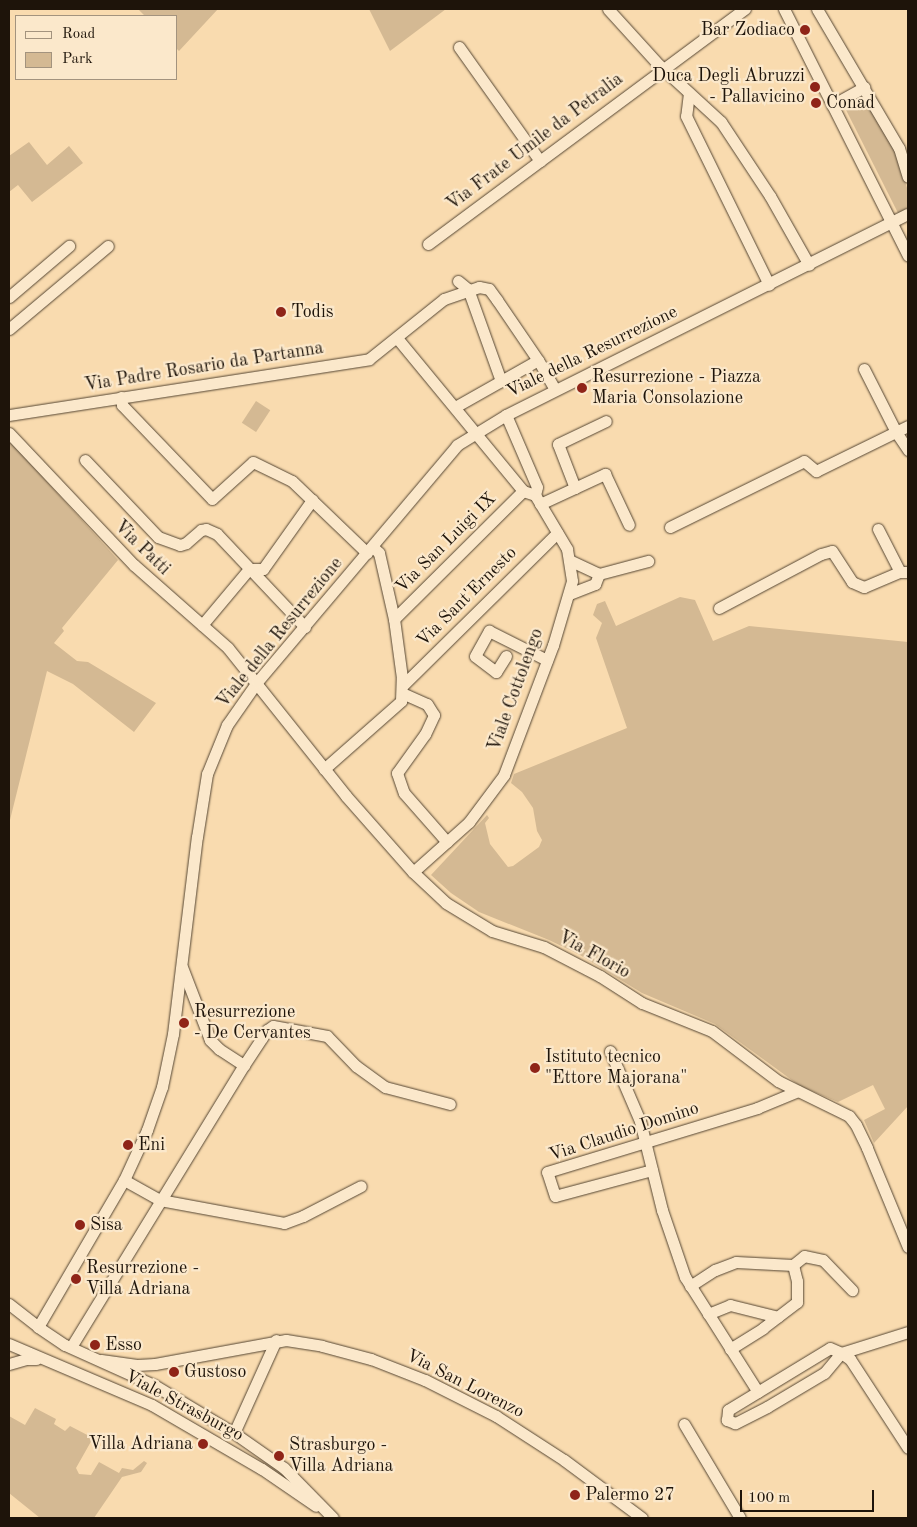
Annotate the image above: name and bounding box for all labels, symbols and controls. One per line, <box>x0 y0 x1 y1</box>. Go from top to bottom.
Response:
legend <box>15 15 178 80</box>
place label: Bar Zodiaco <box>701 19 795 41</box>
marker: Bar Zodiaco <box>799 24 811 36</box>
text: Road <box>62 27 95 42</box>
text: Park <box>62 52 93 67</box>
place label: Duca Degli Abruzzi - Pallavicino <box>652 66 805 108</box>
street label: Via Frate Umile da Petralia <box>442 69 628 215</box>
marker: Duca Degli Abruzzi - Pallavicino <box>809 81 821 93</box>
place label: Conad <box>826 92 875 114</box>
marker: Conad <box>810 97 822 109</box>
place label: Todis <box>291 301 334 323</box>
street label: Viale della Resurrezione <box>503 301 681 403</box>
marker: Todis <box>275 306 287 318</box>
street label: Via Padre Rosario da Partanna <box>83 337 325 397</box>
place label: Resurrezione - Piazza Maria Consolazione <box>592 367 761 409</box>
marker: Resurrezione - Piazza Maria Consolazione <box>576 382 588 394</box>
street label: Via San Luigi IX <box>391 488 501 598</box>
street label: Via Patti <box>109 516 175 580</box>
street label: Via Sant'Ernesto <box>412 542 522 652</box>
street label: Viale della Resurrezione <box>213 553 347 713</box>
street label: Viale Cottolengo <box>484 626 548 754</box>
street label: Via Florio <box>554 926 634 984</box>
place label: Resurrezione - De Cervantes <box>194 1002 311 1044</box>
marker: Resurrezione - De Cervantes <box>178 1017 190 1029</box>
place label: Istituto tecnico "Ettore Majorana" <box>545 1047 687 1090</box>
marker: Istituto tecnico "Ettore Majorana" <box>529 1062 541 1074</box>
street label: Via Claudio Domino <box>546 1098 702 1166</box>
place label: Eni <box>138 1134 165 1156</box>
marker: Eni <box>122 1139 134 1151</box>
place label: Sisa <box>90 1214 123 1236</box>
marker: Sisa <box>74 1219 86 1231</box>
place label: Resurrezione - Villa Adriana <box>86 1258 199 1300</box>
marker: Resurrezione - Villa Adriana <box>70 1273 82 1285</box>
place label: Esso <box>105 1334 142 1356</box>
marker: Esso <box>89 1339 101 1351</box>
street label: Via San Lorenzo <box>402 1345 528 1423</box>
place label: Gustoso <box>184 1361 246 1383</box>
street label: Viale Strasburgo <box>121 1366 247 1446</box>
marker: Gustoso <box>168 1366 180 1378</box>
place label: Villa Adriana <box>88 1433 193 1455</box>
place label: Strasburgo - Villa Adriana <box>289 1435 394 1478</box>
marker: Villa Adriana <box>197 1438 209 1450</box>
marker: Strasburgo - Villa Adriana <box>273 1450 285 1462</box>
scale bar <box>742 1480 876 1512</box>
place label: Palermo 27 <box>585 1484 675 1506</box>
marker: Palermo 27 <box>569 1489 581 1501</box>
text: 100 m <box>748 1491 790 1506</box>

